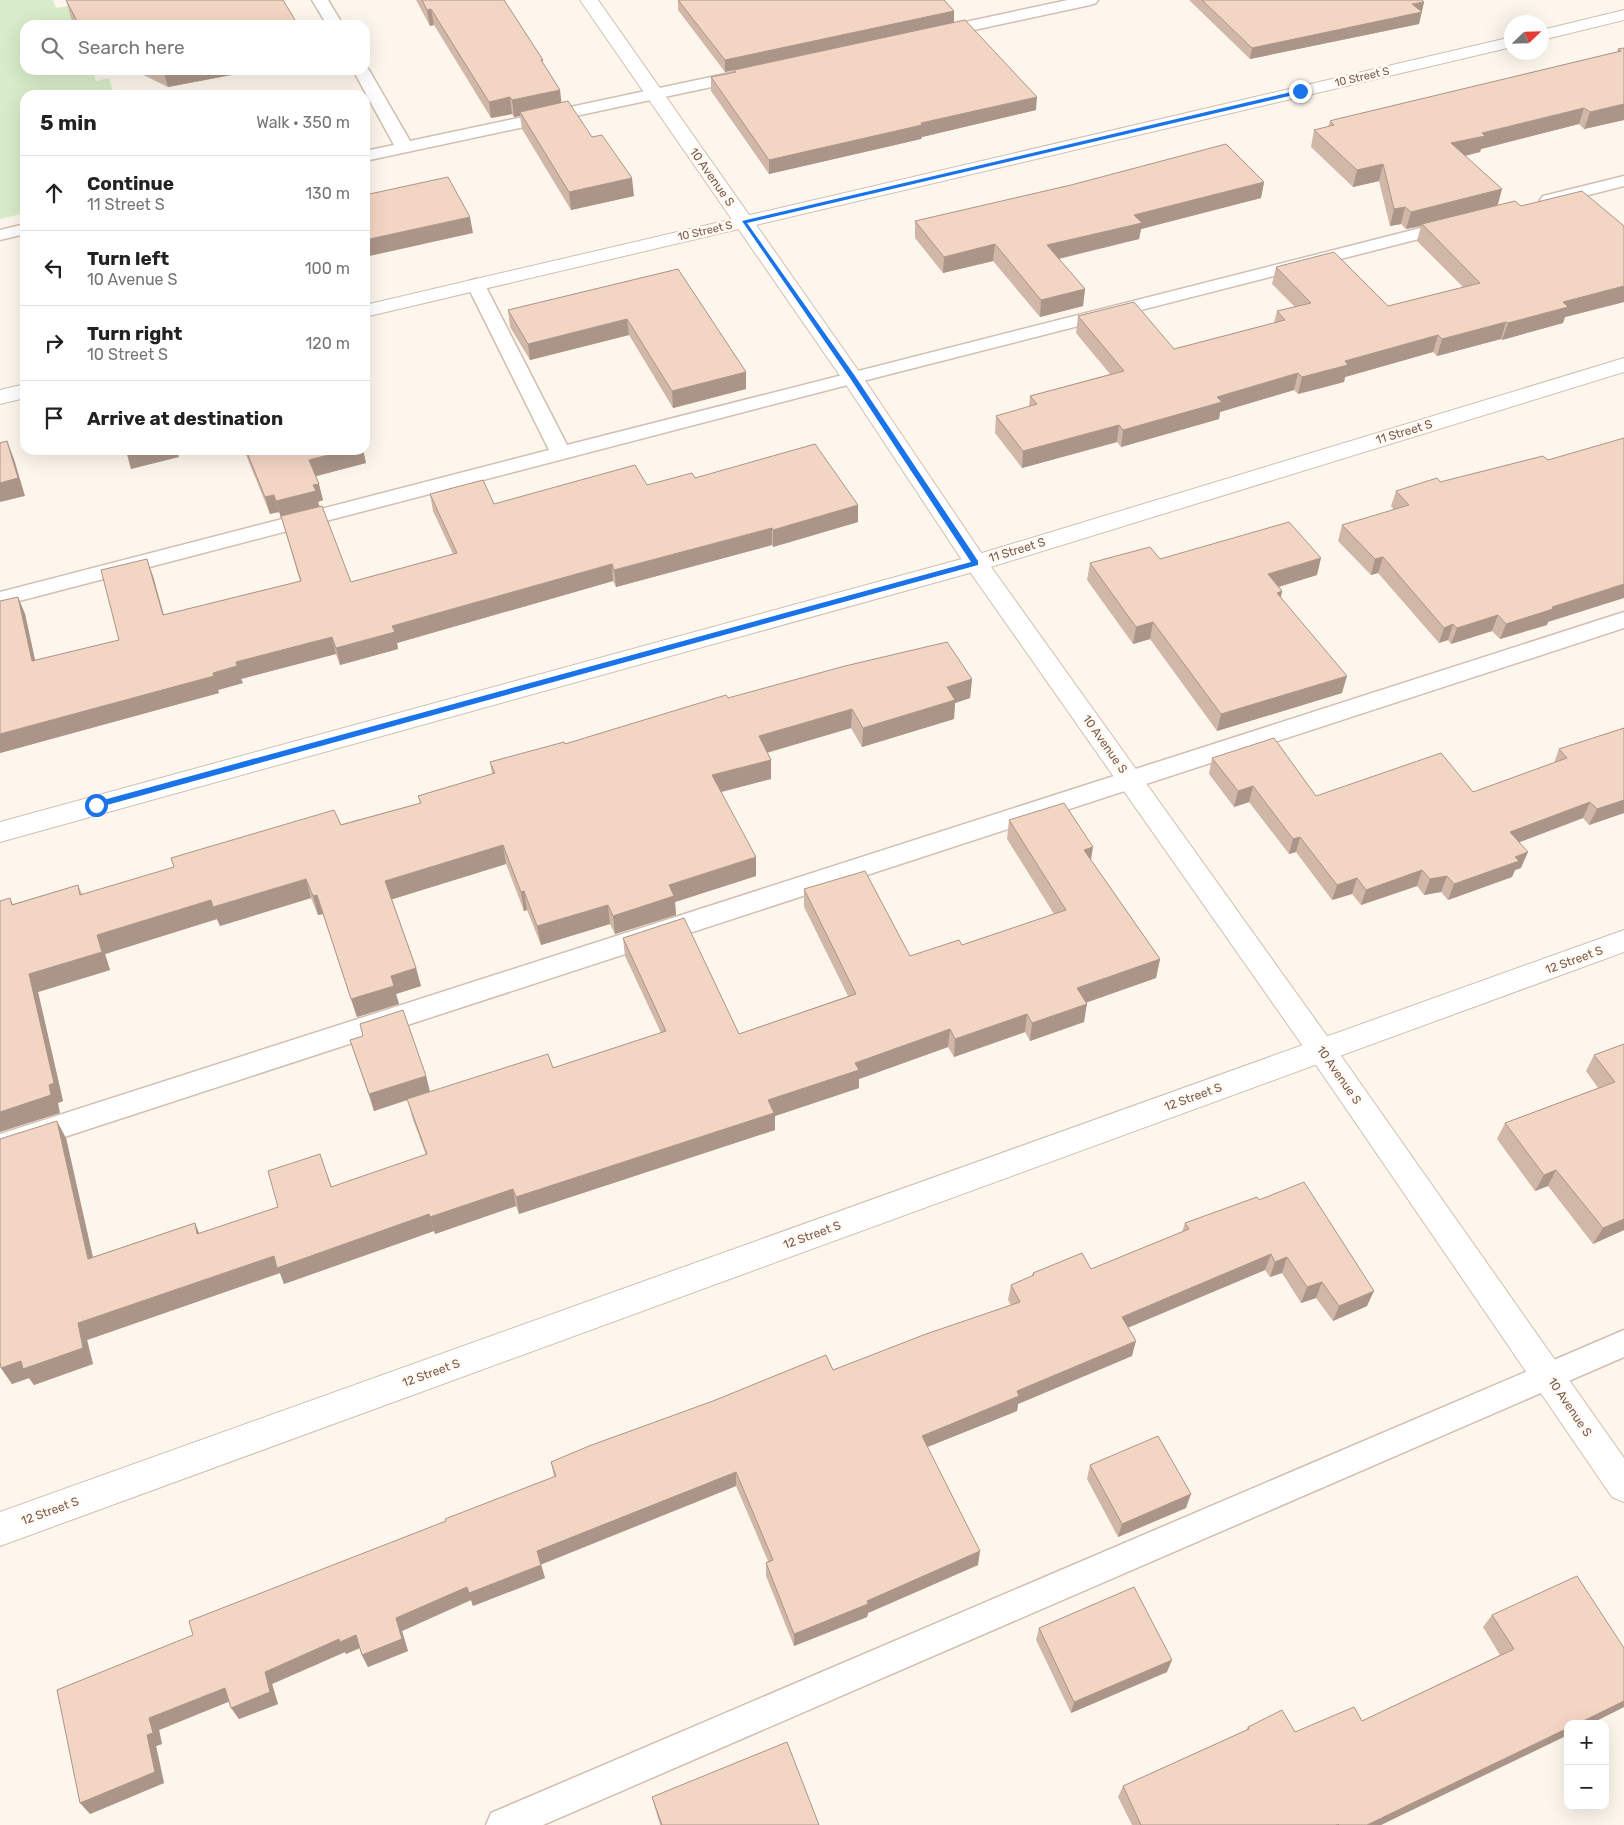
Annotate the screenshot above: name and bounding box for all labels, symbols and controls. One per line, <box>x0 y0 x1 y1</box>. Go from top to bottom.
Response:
north arrow <box>1504 15 1549 60</box>
search box <box>20 20 370 75</box>
icon: search <box>38 34 66 62</box>
text: Search here <box>78 36 185 59</box>
street label: 10 Street S <box>1333 64 1391 90</box>
route end <box>1289 80 1312 103</box>
text: 5 min <box>40 110 97 135</box>
text: Walk · 350 m <box>256 113 350 132</box>
street label: 10 Avenue S <box>687 145 737 209</box>
text: Continue <box>87 172 174 195</box>
icon: ahead <box>40 179 68 207</box>
text: 130 m <box>305 184 350 203</box>
text: 11 Street S <box>87 195 165 214</box>
street label: 10 Street S <box>676 218 734 244</box>
text: Turn left <box>87 247 169 270</box>
icon: left <box>40 254 68 282</box>
text: 100 m <box>305 259 350 278</box>
text: 10 Avenue S <box>87 270 177 289</box>
text: Turn right <box>87 322 182 345</box>
icon: right <box>40 329 68 357</box>
text: 120 m <box>305 334 350 353</box>
text: 10 Street S <box>87 345 168 364</box>
icon: arrive <box>40 404 68 432</box>
text: Arrive at destination <box>87 407 283 430</box>
street label: 11 Street S <box>1374 417 1434 447</box>
street label: 11 Street S <box>987 535 1047 565</box>
street label: 10 Avenue S <box>1080 712 1130 776</box>
route start <box>85 794 108 817</box>
street label: 12 Street S <box>1543 943 1605 977</box>
street label: 10 Avenue S <box>1314 1043 1364 1107</box>
street label: 12 Street S <box>1162 1080 1224 1114</box>
street label: 12 Street S <box>781 1218 843 1252</box>
street label: 12 Street S <box>400 1356 462 1390</box>
street label: 10 Avenue S <box>1545 1375 1595 1439</box>
street label: 12 Street S <box>19 1494 81 1528</box>
map controls <box>1564 1720 1609 1810</box>
button: + <box>1564 1720 1609 1765</box>
button: − <box>1564 1765 1609 1810</box>

